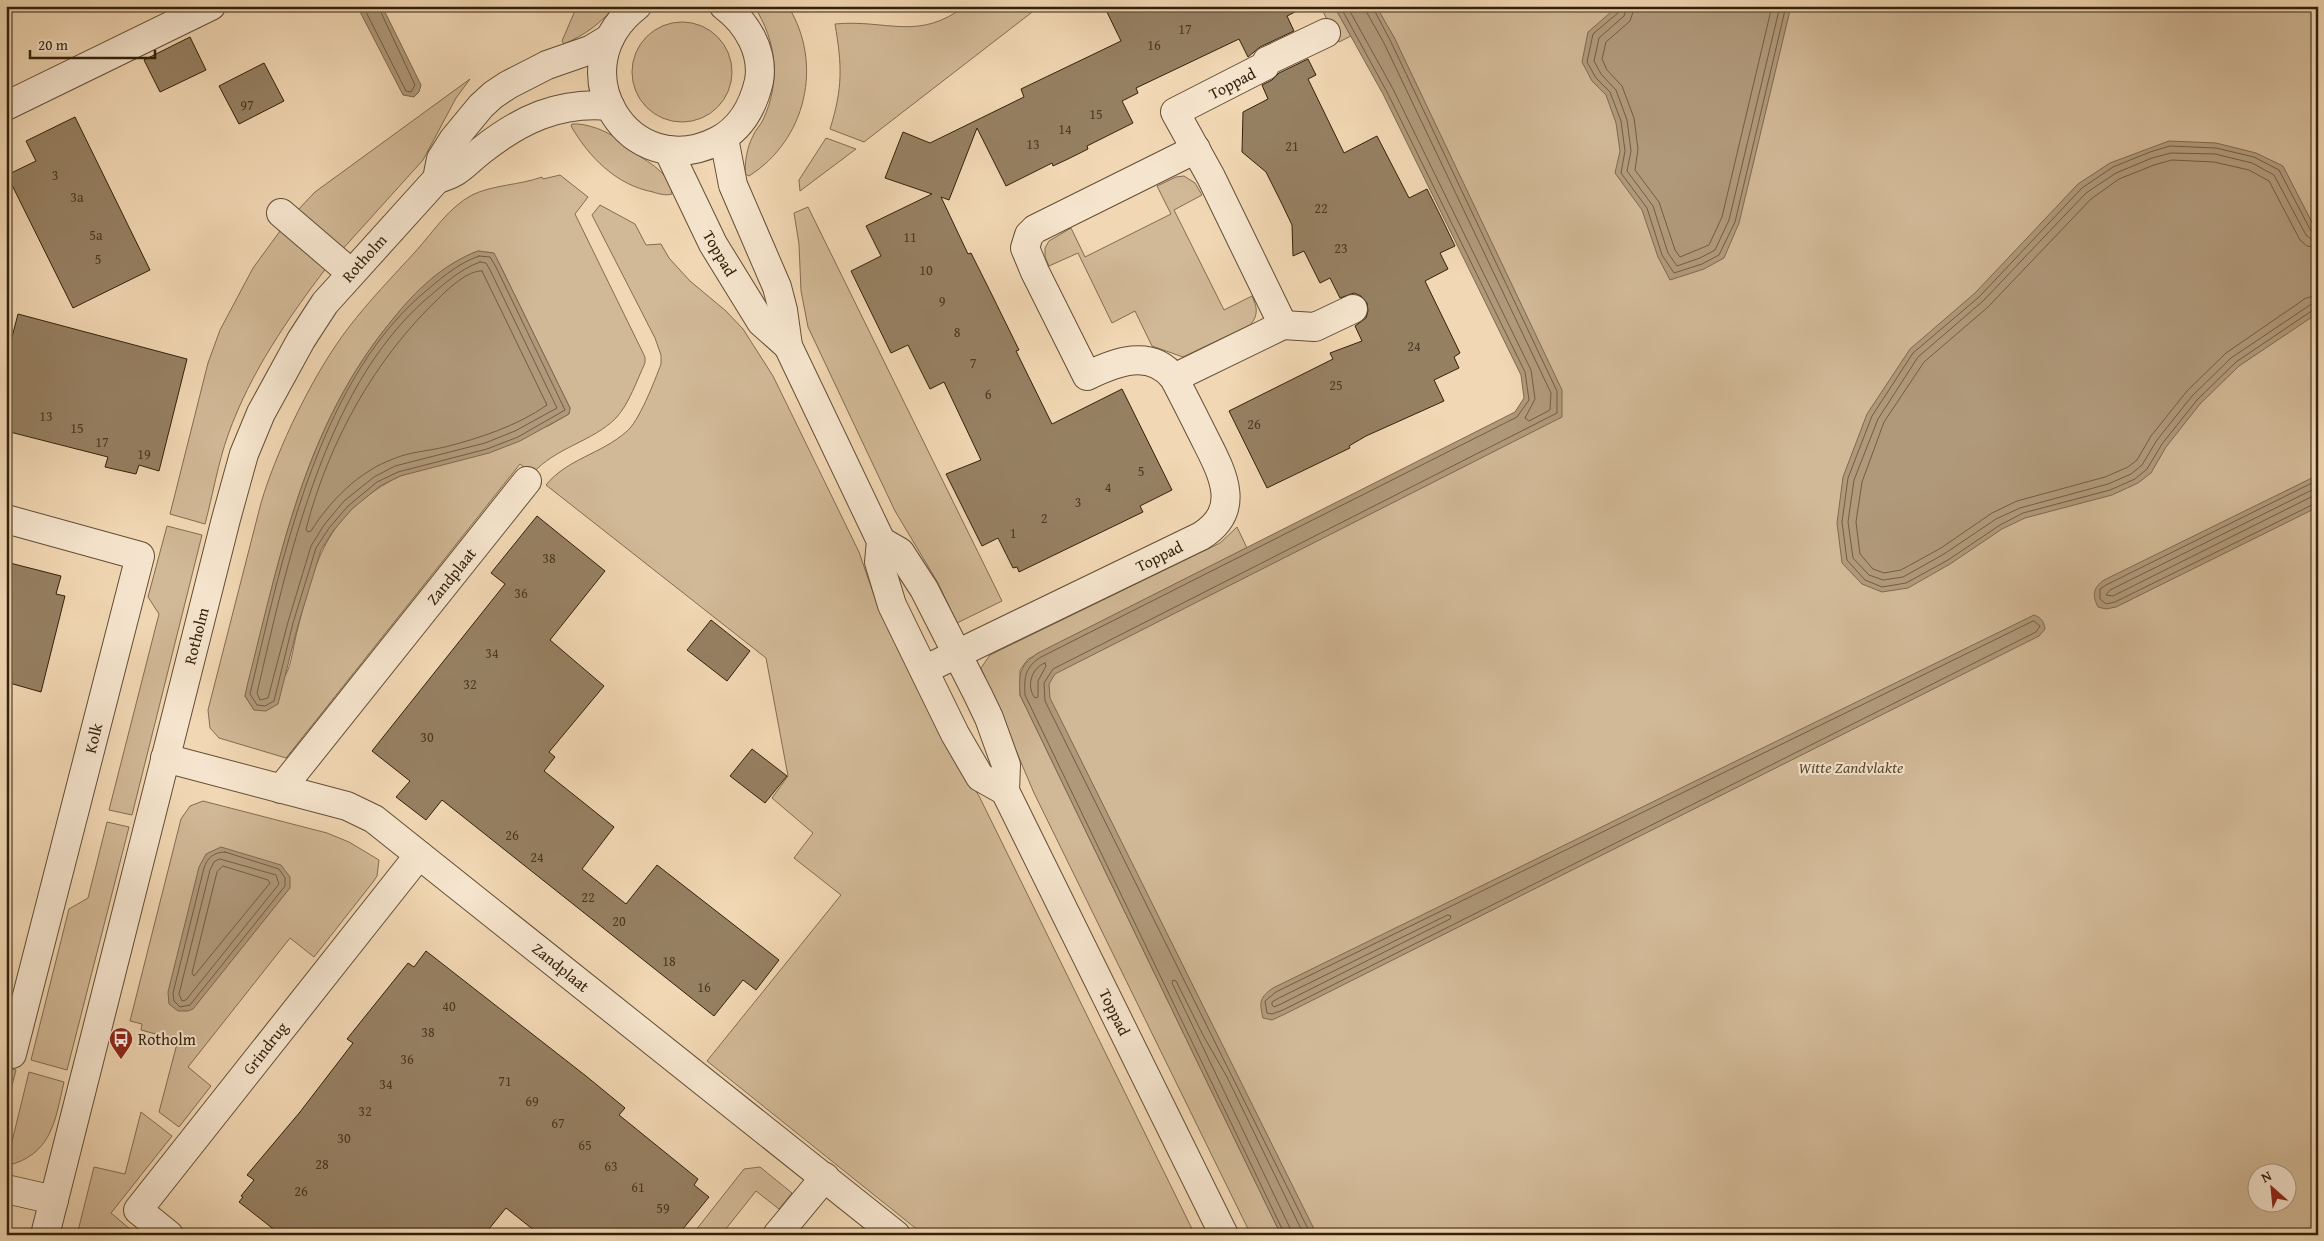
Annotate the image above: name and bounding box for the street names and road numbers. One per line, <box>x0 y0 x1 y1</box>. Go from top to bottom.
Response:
street label: Toppad <box>1204 61 1260 105</box>
street label: Toppad <box>697 225 743 281</box>
street label: Rotholm <box>336 229 392 287</box>
street label: Toppad <box>1131 534 1187 578</box>
street label: Zandplaat <box>420 542 482 610</box>
street label: Rotholm <box>177 605 215 667</box>
street label: Kolk <box>78 720 109 756</box>
street label: Zandplaat <box>527 936 595 998</box>
street label: Toppad <box>1093 984 1137 1040</box>
street label: Grindrug <box>237 1016 293 1080</box>

